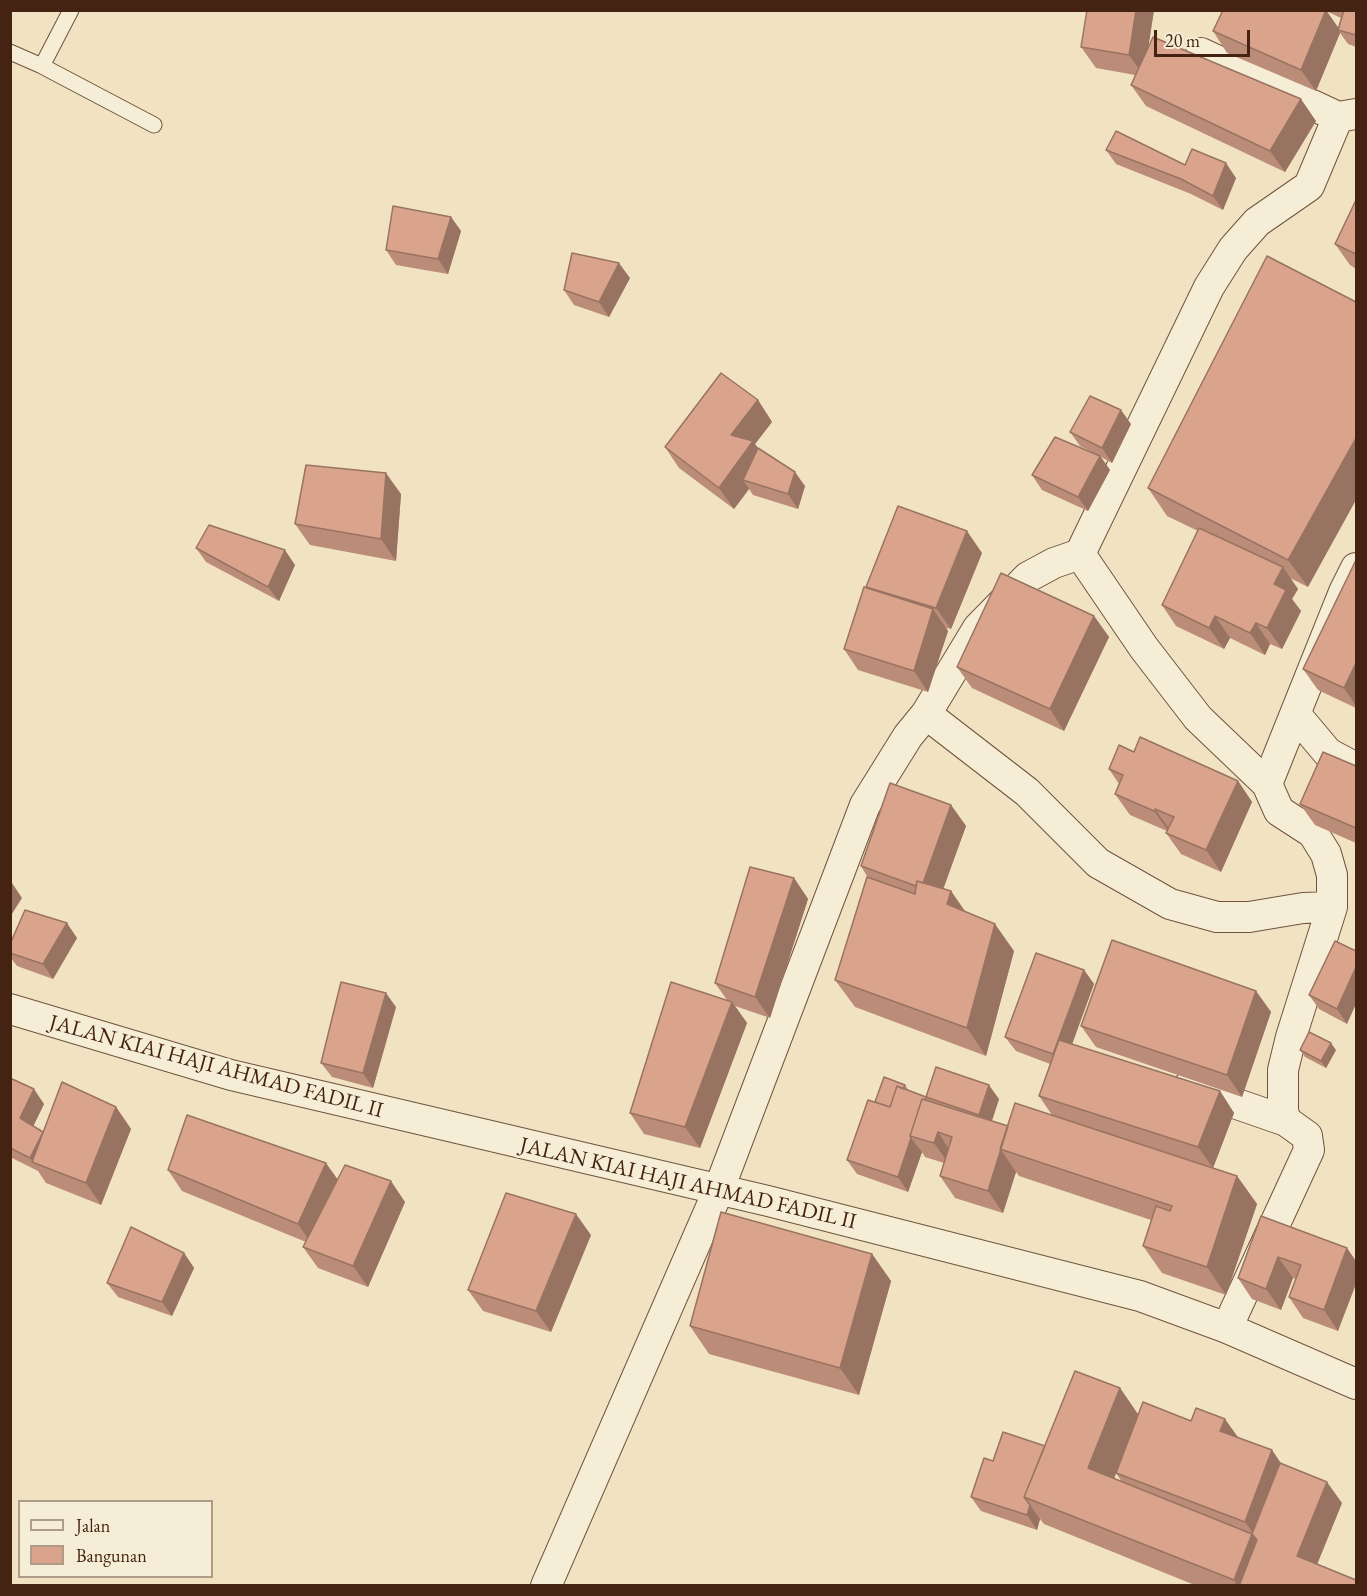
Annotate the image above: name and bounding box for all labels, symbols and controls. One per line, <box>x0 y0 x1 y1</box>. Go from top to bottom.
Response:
scale bar <box>1157 18 1253 56</box>
text: 20 m <box>1165 29 1200 52</box>
street label: JALAN KIAI HAJI AHMAD FADIL II <box>46 1010 386 1124</box>
street label: JALAN KIAI HAJI AHMAD FADIL II <box>517 1132 859 1236</box>
legend <box>18 1500 213 1578</box>
text: Jalan <box>76 1514 110 1537</box>
text: Bangunan <box>76 1544 147 1567</box>

